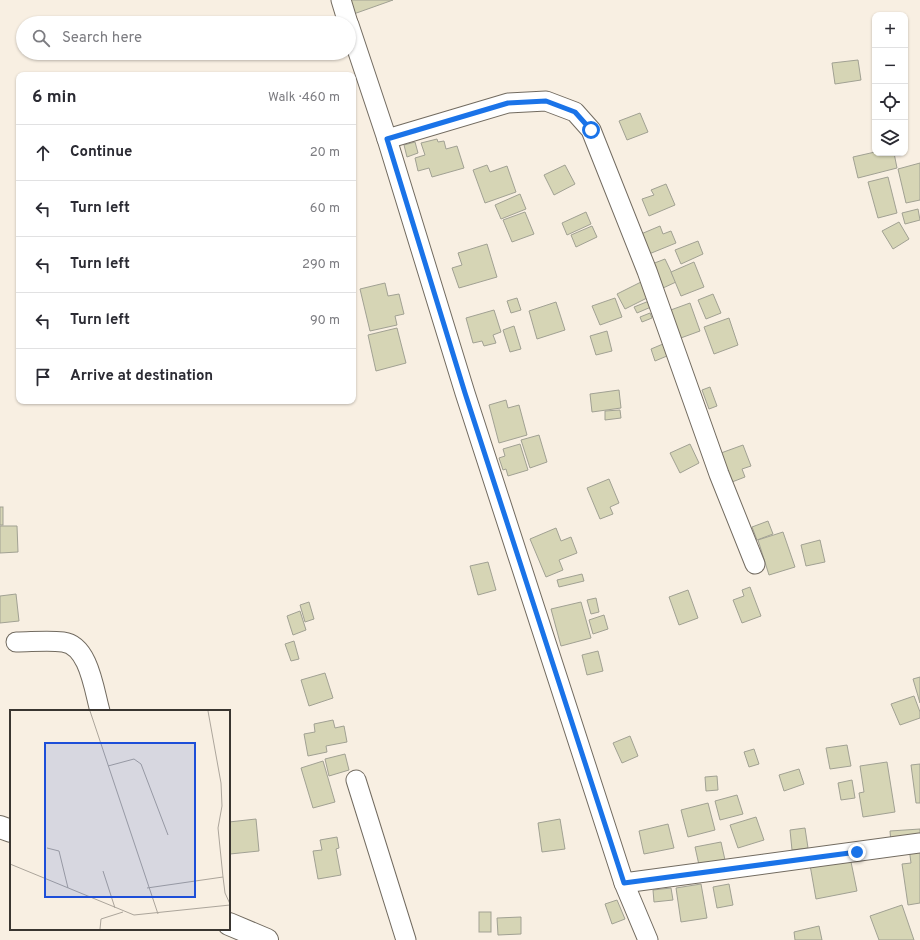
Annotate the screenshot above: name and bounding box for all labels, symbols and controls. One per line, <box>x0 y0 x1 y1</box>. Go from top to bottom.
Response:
map controls <box>872 12 908 156</box>
button: + <box>872 12 908 48</box>
search box <box>16 16 356 60</box>
icon: search <box>30 27 52 49</box>
text: Search here <box>62 29 142 48</box>
button: − <box>872 48 908 84</box>
button: locate <box>872 84 908 120</box>
text: 6 min <box>32 87 76 109</box>
text: Walk · 460 m <box>268 90 340 106</box>
button: layers <box>872 120 908 156</box>
route start <box>582 121 600 139</box>
icon: ahead <box>32 142 54 164</box>
text: Continue <box>70 143 132 162</box>
text: 20 m <box>310 145 340 161</box>
icon: left <box>32 198 54 220</box>
text: Turn left <box>70 199 130 218</box>
text: 60 m <box>310 201 340 217</box>
icon: left <box>32 254 54 276</box>
text: Turn left <box>70 255 130 274</box>
text: 290 m <box>302 257 340 273</box>
icon: left <box>32 310 54 332</box>
text: Turn left <box>70 311 130 330</box>
text: 90 m <box>310 313 340 329</box>
icon: arrive <box>32 366 54 388</box>
text: Arrive at destination <box>70 367 213 386</box>
inset map <box>10 710 230 930</box>
route end <box>848 843 866 861</box>

